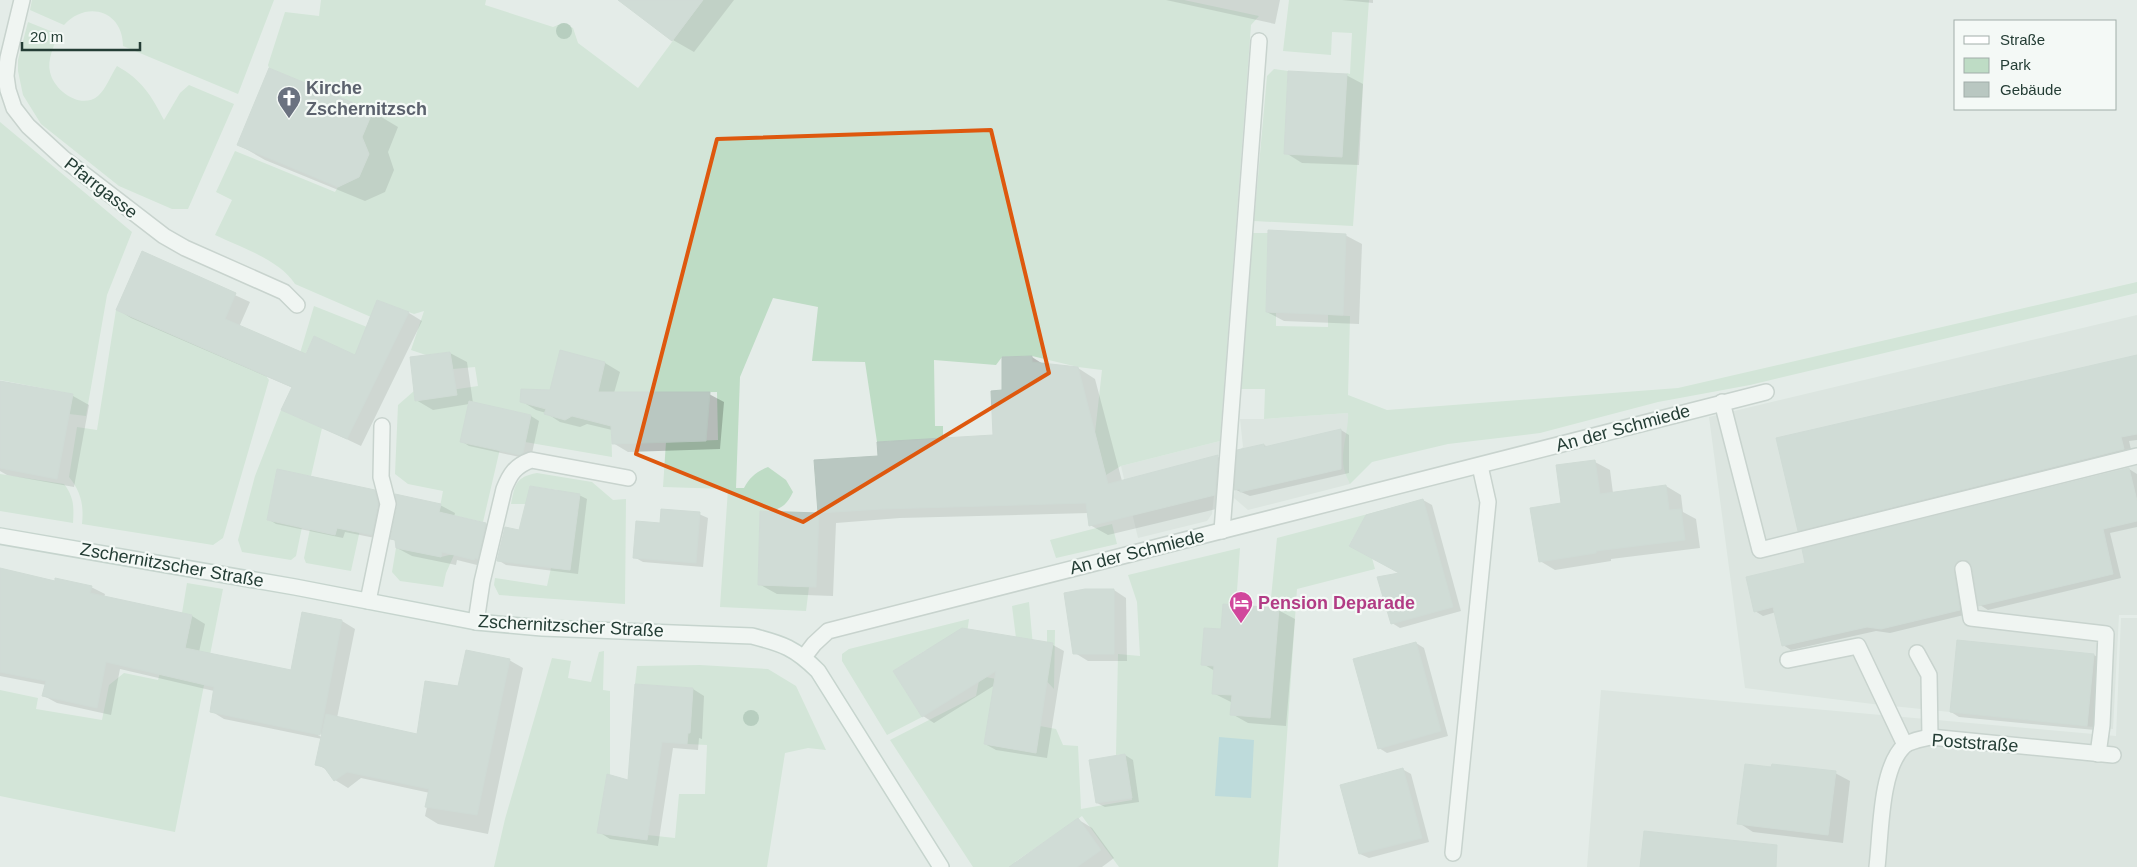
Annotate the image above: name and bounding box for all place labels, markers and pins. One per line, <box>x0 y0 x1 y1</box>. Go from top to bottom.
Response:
place label: Kirche Zschernitzsch <box>306 78 427 119</box>
church icon: Kirche Zschernitzsch <box>276 85 302 119</box>
hotel icon: Pension Deparade <box>1228 590 1254 624</box>
place label: Pension Deparade <box>1258 593 1415 613</box>

